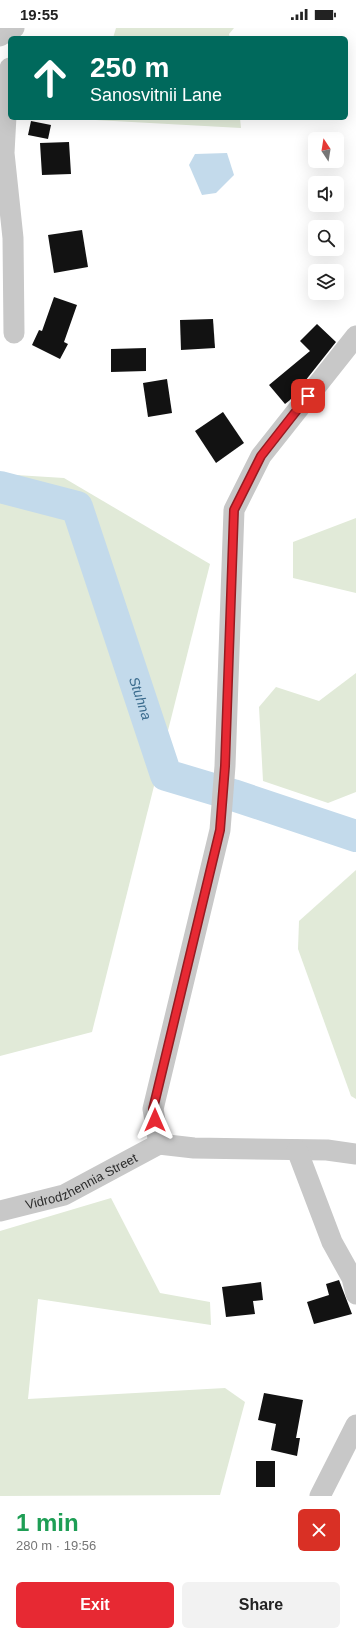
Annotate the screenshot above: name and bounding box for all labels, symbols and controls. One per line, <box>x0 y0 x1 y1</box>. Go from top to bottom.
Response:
text: 19:55 <box>20 6 58 23</box>
icon: ahead <box>24 52 76 104</box>
text: 250 m <box>90 52 169 83</box>
text: Sanosvitnii Lane <box>90 85 222 105</box>
north arrow <box>308 132 344 168</box>
map controls <box>308 132 344 300</box>
button: sound <box>308 176 344 212</box>
button: search <box>308 220 344 256</box>
button: layers <box>308 264 344 300</box>
pin <box>291 379 325 413</box>
icon: arrive <box>297 385 319 407</box>
water label: Stuhna <box>126 675 155 722</box>
position arrow <box>134 1099 176 1141</box>
street label: Vidrodzhennia Street <box>24 1150 140 1212</box>
text: 1 min <box>16 1509 79 1536</box>
button: close <box>298 1509 340 1551</box>
text: 280 m · 19:56 <box>16 1538 96 1553</box>
button: Exit <box>16 1582 174 1628</box>
button: Share <box>182 1582 340 1628</box>

